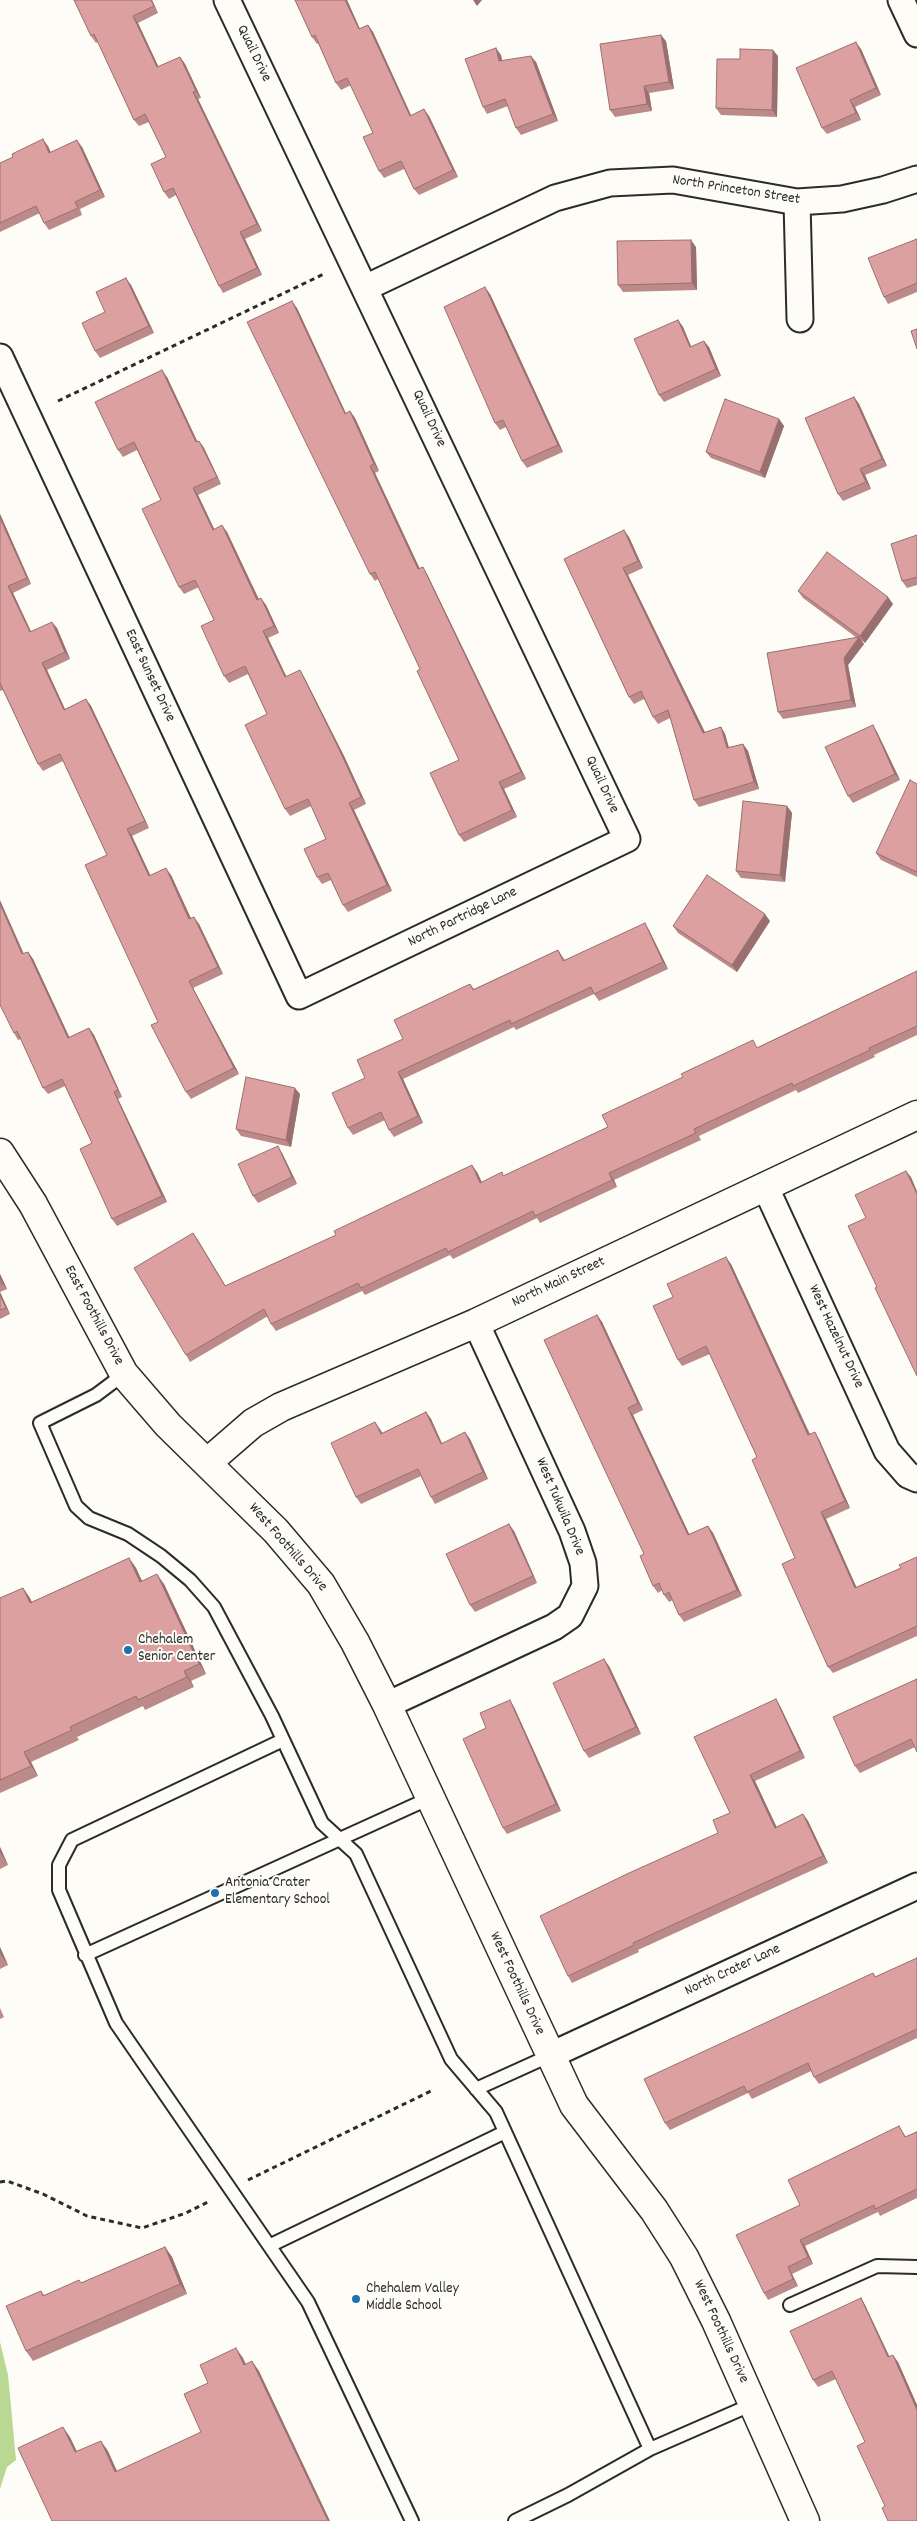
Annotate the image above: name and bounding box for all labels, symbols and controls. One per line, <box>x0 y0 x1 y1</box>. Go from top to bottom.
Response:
street label: Quail Drive <box>232 23 274 85</box>
street label: North Princeton Street <box>671 172 801 210</box>
street label: Quail Drive <box>407 388 449 450</box>
street label: East Sunset Drive <box>120 627 178 725</box>
street label: Quail Drive <box>580 754 622 816</box>
street label: North Partridge Lane <box>406 884 520 952</box>
street label: North Main Street <box>509 1254 609 1312</box>
street label: East Foothills Drive <box>59 1263 127 1369</box>
street label: West Hazelnut Drive <box>803 1282 867 1392</box>
street label: West Tukwila Drive <box>530 1455 588 1559</box>
street label: West Foothills Drive <box>244 1500 330 1596</box>
place label: Chehalem Senior Center <box>138 1632 215 1667</box>
marker: Chehalem Senior Center <box>122 1644 134 1656</box>
place label: Antonia Crater Elementary School <box>225 1875 330 1910</box>
marker: Antonia Crater Elementary School <box>209 1887 221 1899</box>
street label: West Foothills Drive <box>484 1930 548 2038</box>
street label: North Crater Lane <box>682 1941 784 2001</box>
street label: West Foothills Drive <box>688 2278 752 2386</box>
place label: Chehalem Valley Middle School <box>366 2281 459 2316</box>
marker: Chehalem Valley Middle School <box>350 2293 362 2305</box>

